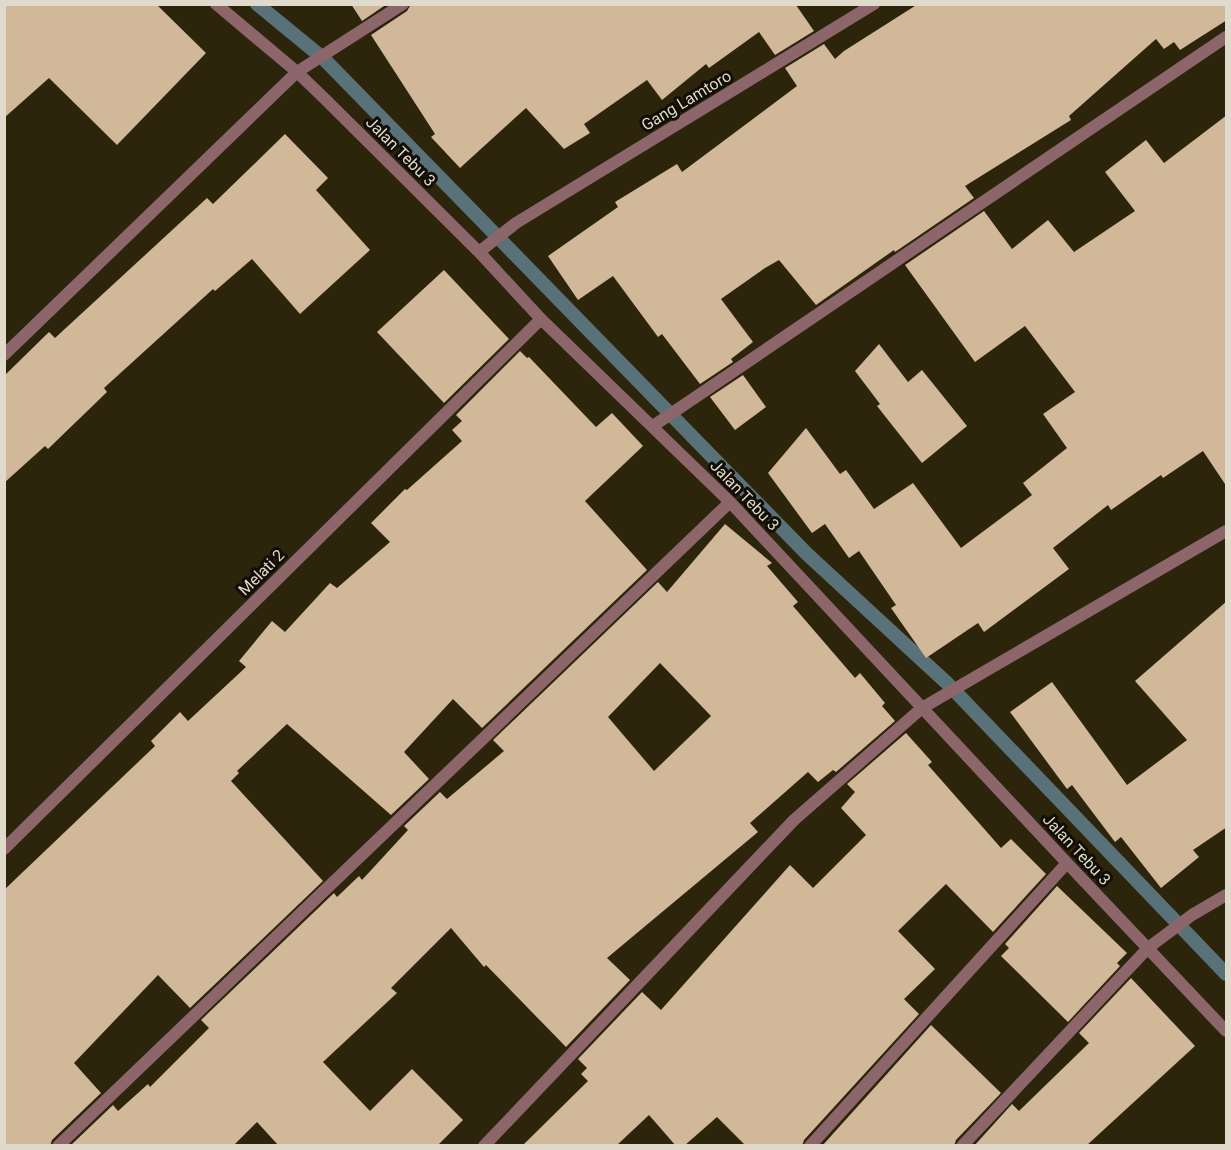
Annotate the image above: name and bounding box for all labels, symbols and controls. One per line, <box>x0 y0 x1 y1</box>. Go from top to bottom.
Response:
street label: Gang Lamtoro <box>638 66 735 135</box>
street label: Jalan Tebu 3 <box>362 113 439 190</box>
street label: Jalan Tebu 3 <box>706 456 783 535</box>
street label: Melati 2 <box>234 545 288 599</box>
street label: Jalan Tebu 3 <box>1039 810 1114 889</box>

